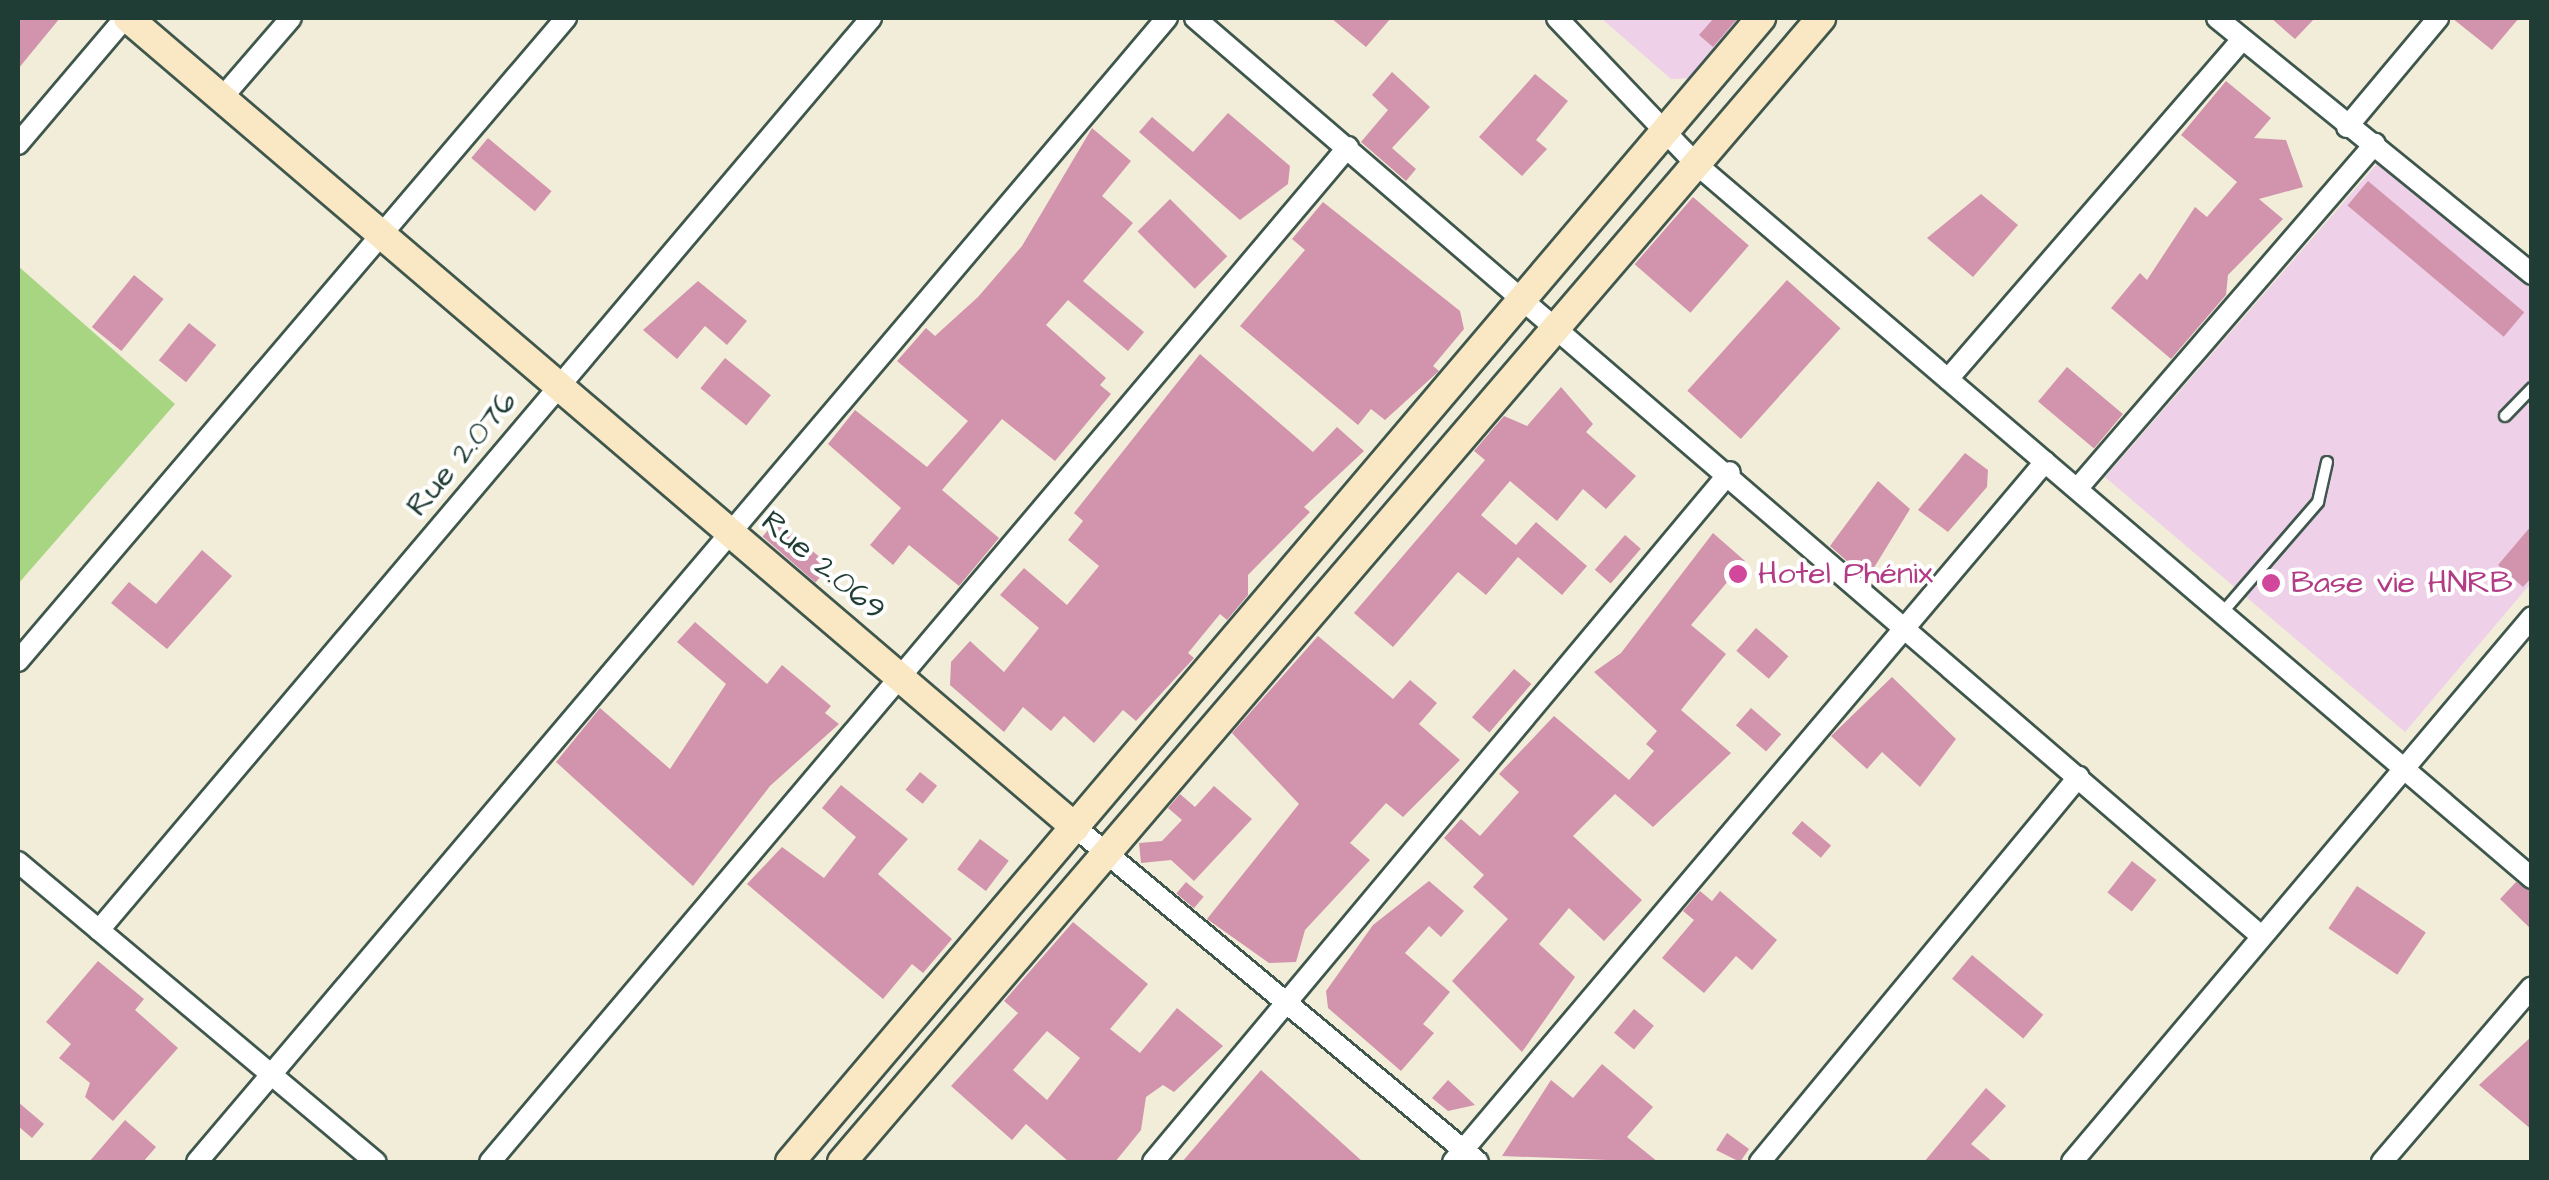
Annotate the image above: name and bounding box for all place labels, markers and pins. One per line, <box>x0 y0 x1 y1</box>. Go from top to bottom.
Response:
place label: Hotel Phénix <box>1758 555 1933 593</box>
marker: Hotel Phénix <box>1727 563 1749 585</box>
place label: Base vie HNRB <box>2291 564 2513 602</box>
marker: Base vie HNRB <box>2260 572 2282 594</box>

